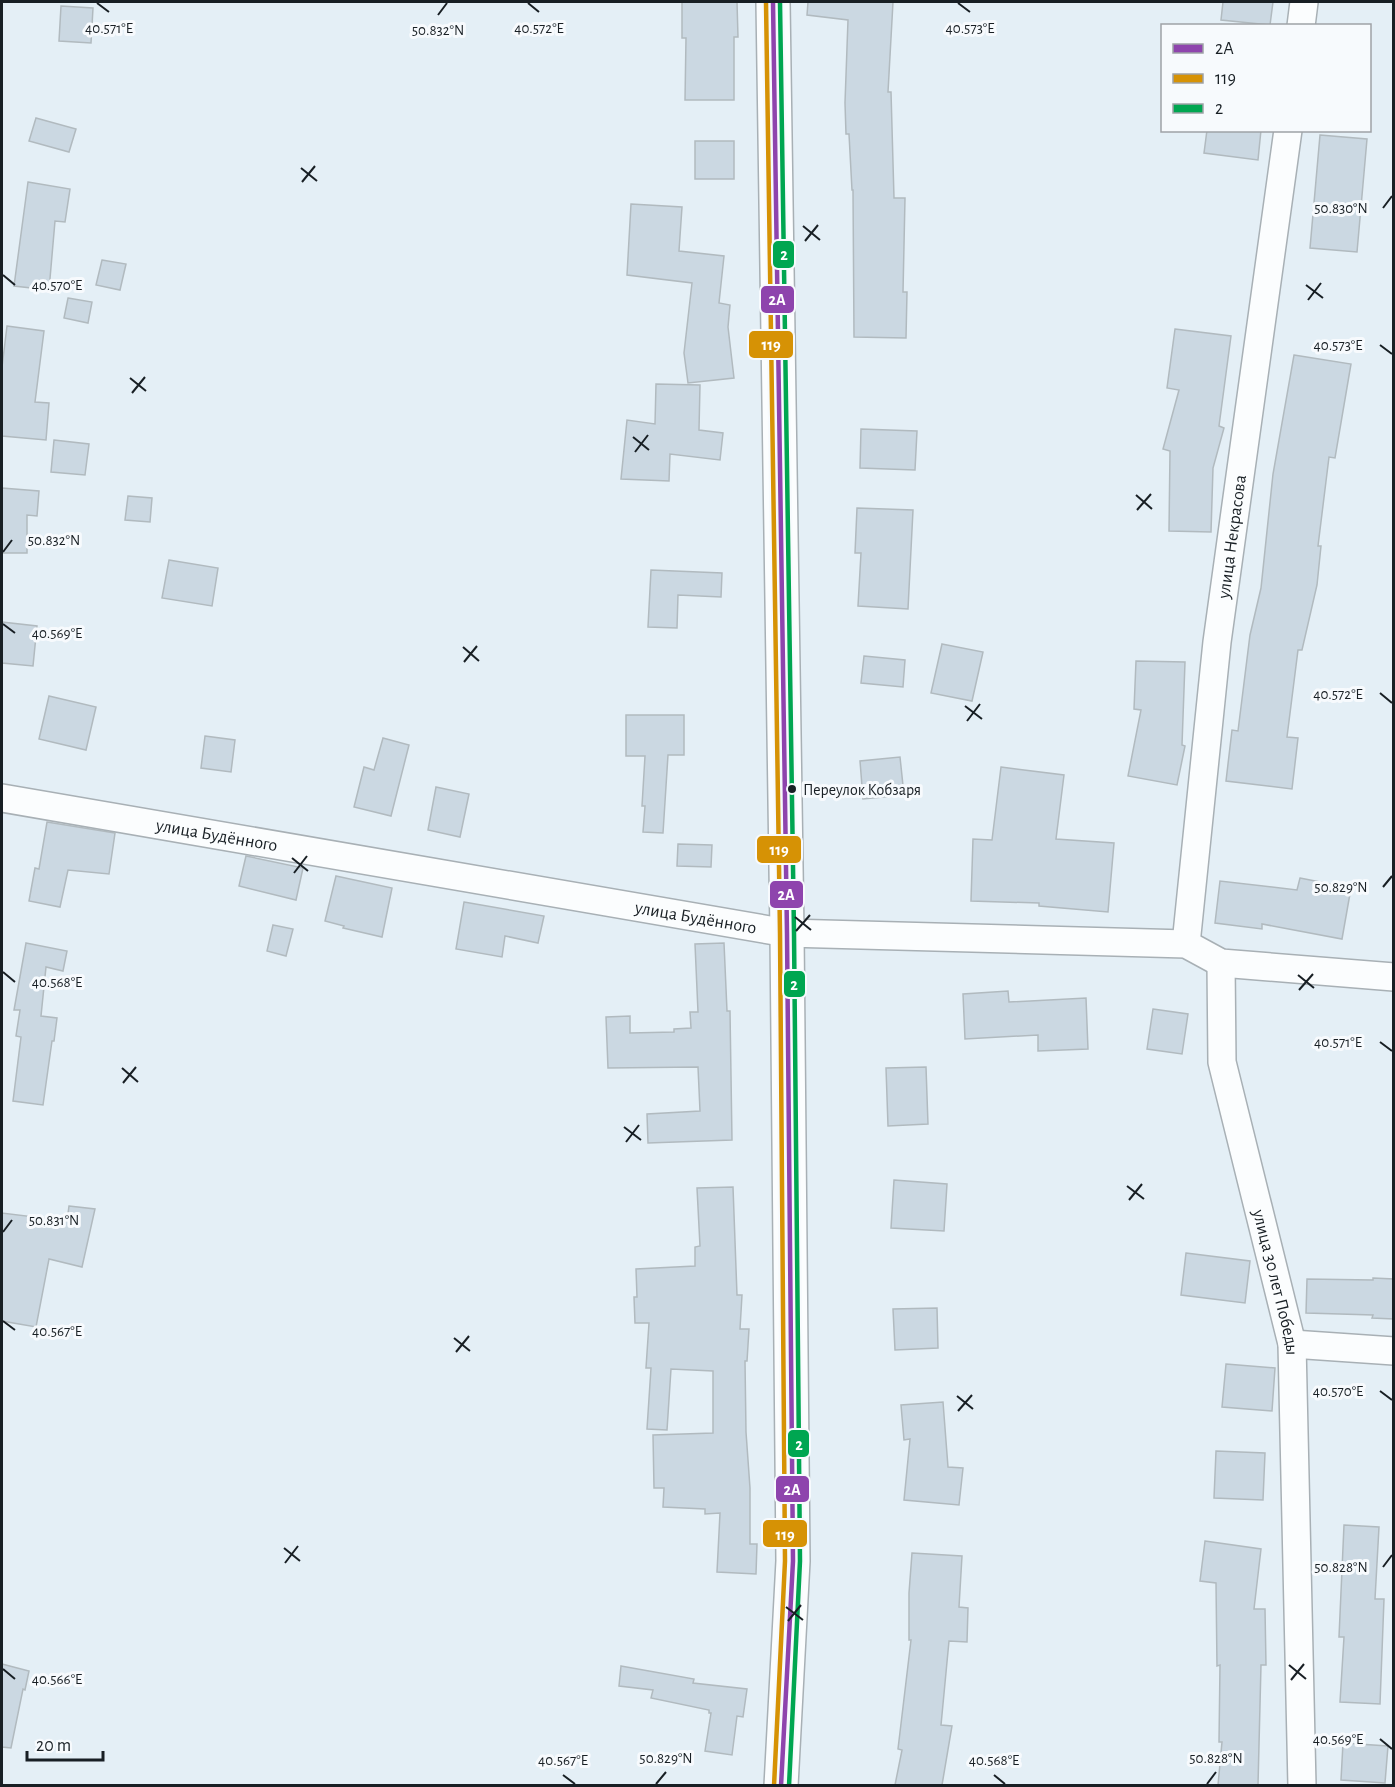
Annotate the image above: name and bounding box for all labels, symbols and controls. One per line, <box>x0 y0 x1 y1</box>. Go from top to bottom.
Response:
text: 40.571°E <box>85 21 133 36</box>
text: 40.572°E <box>514 21 564 36</box>
text: 40.573°E <box>946 21 994 36</box>
text: 50.832°N <box>412 23 464 38</box>
legend <box>1161 24 1371 132</box>
text: 2А <box>1215 40 1234 58</box>
text: 119 <box>1215 70 1236 88</box>
text: 2 <box>1215 100 1223 118</box>
text: 50.830°N <box>1314 201 1368 216</box>
line badge: 2 <box>772 240 795 269</box>
text: 2 <box>780 247 788 263</box>
text: 40.570°E <box>32 278 82 293</box>
line badge: 2А <box>760 285 795 314</box>
text: 2А <box>768 292 786 308</box>
line badge: 119 <box>748 330 794 359</box>
text: 119 <box>761 337 781 353</box>
text: 40.573°E <box>1314 338 1362 353</box>
street label: улица Некрасова <box>1215 474 1250 601</box>
text: 50.832°N <box>28 533 80 548</box>
text: 40.569°E <box>32 626 82 641</box>
text: 40.572°E <box>1313 687 1363 702</box>
place label: Переулок Кобзаря <box>803 782 921 799</box>
marker: Переулок Кобзаря <box>786 783 798 795</box>
street label: улица Будённого <box>154 816 279 855</box>
line badge: 119 <box>756 835 802 864</box>
text: 119 <box>769 842 789 858</box>
line badge: 2А <box>769 880 804 909</box>
text: 50.829°N <box>1314 880 1368 895</box>
text: 2А <box>777 887 795 903</box>
street label: улица Будённого <box>633 899 758 938</box>
line badge: 2 <box>783 970 806 998</box>
text: 40.568°E <box>32 975 82 990</box>
text: 2 <box>790 977 798 993</box>
text: 40.571°E <box>1314 1035 1362 1050</box>
street label: улица 30 лет Победы <box>1249 1207 1300 1355</box>
text: 50.831°N <box>29 1213 79 1228</box>
text: 40.567°E <box>32 1324 82 1339</box>
text: 40.570°E <box>1313 1384 1363 1399</box>
line badge: 2 <box>787 1429 810 1458</box>
text: 2 <box>795 1437 803 1453</box>
line badge: 2А <box>775 1475 810 1503</box>
text: 2А <box>783 1482 801 1498</box>
line badge: 119 <box>762 1519 808 1548</box>
text: 119 <box>775 1527 795 1543</box>
text: 50.828°N <box>1314 1560 1368 1575</box>
text: 40.566°E <box>32 1672 82 1687</box>
scale bar <box>27 1724 104 1762</box>
text: 40.569°E <box>1313 1732 1363 1747</box>
text: 20 m <box>36 1737 71 1755</box>
text: 50.829°N <box>639 1751 693 1766</box>
text: 50.828°N <box>1189 1751 1243 1766</box>
text: 40.567°E <box>538 1753 588 1768</box>
text: 40.568°E <box>969 1753 1019 1768</box>

